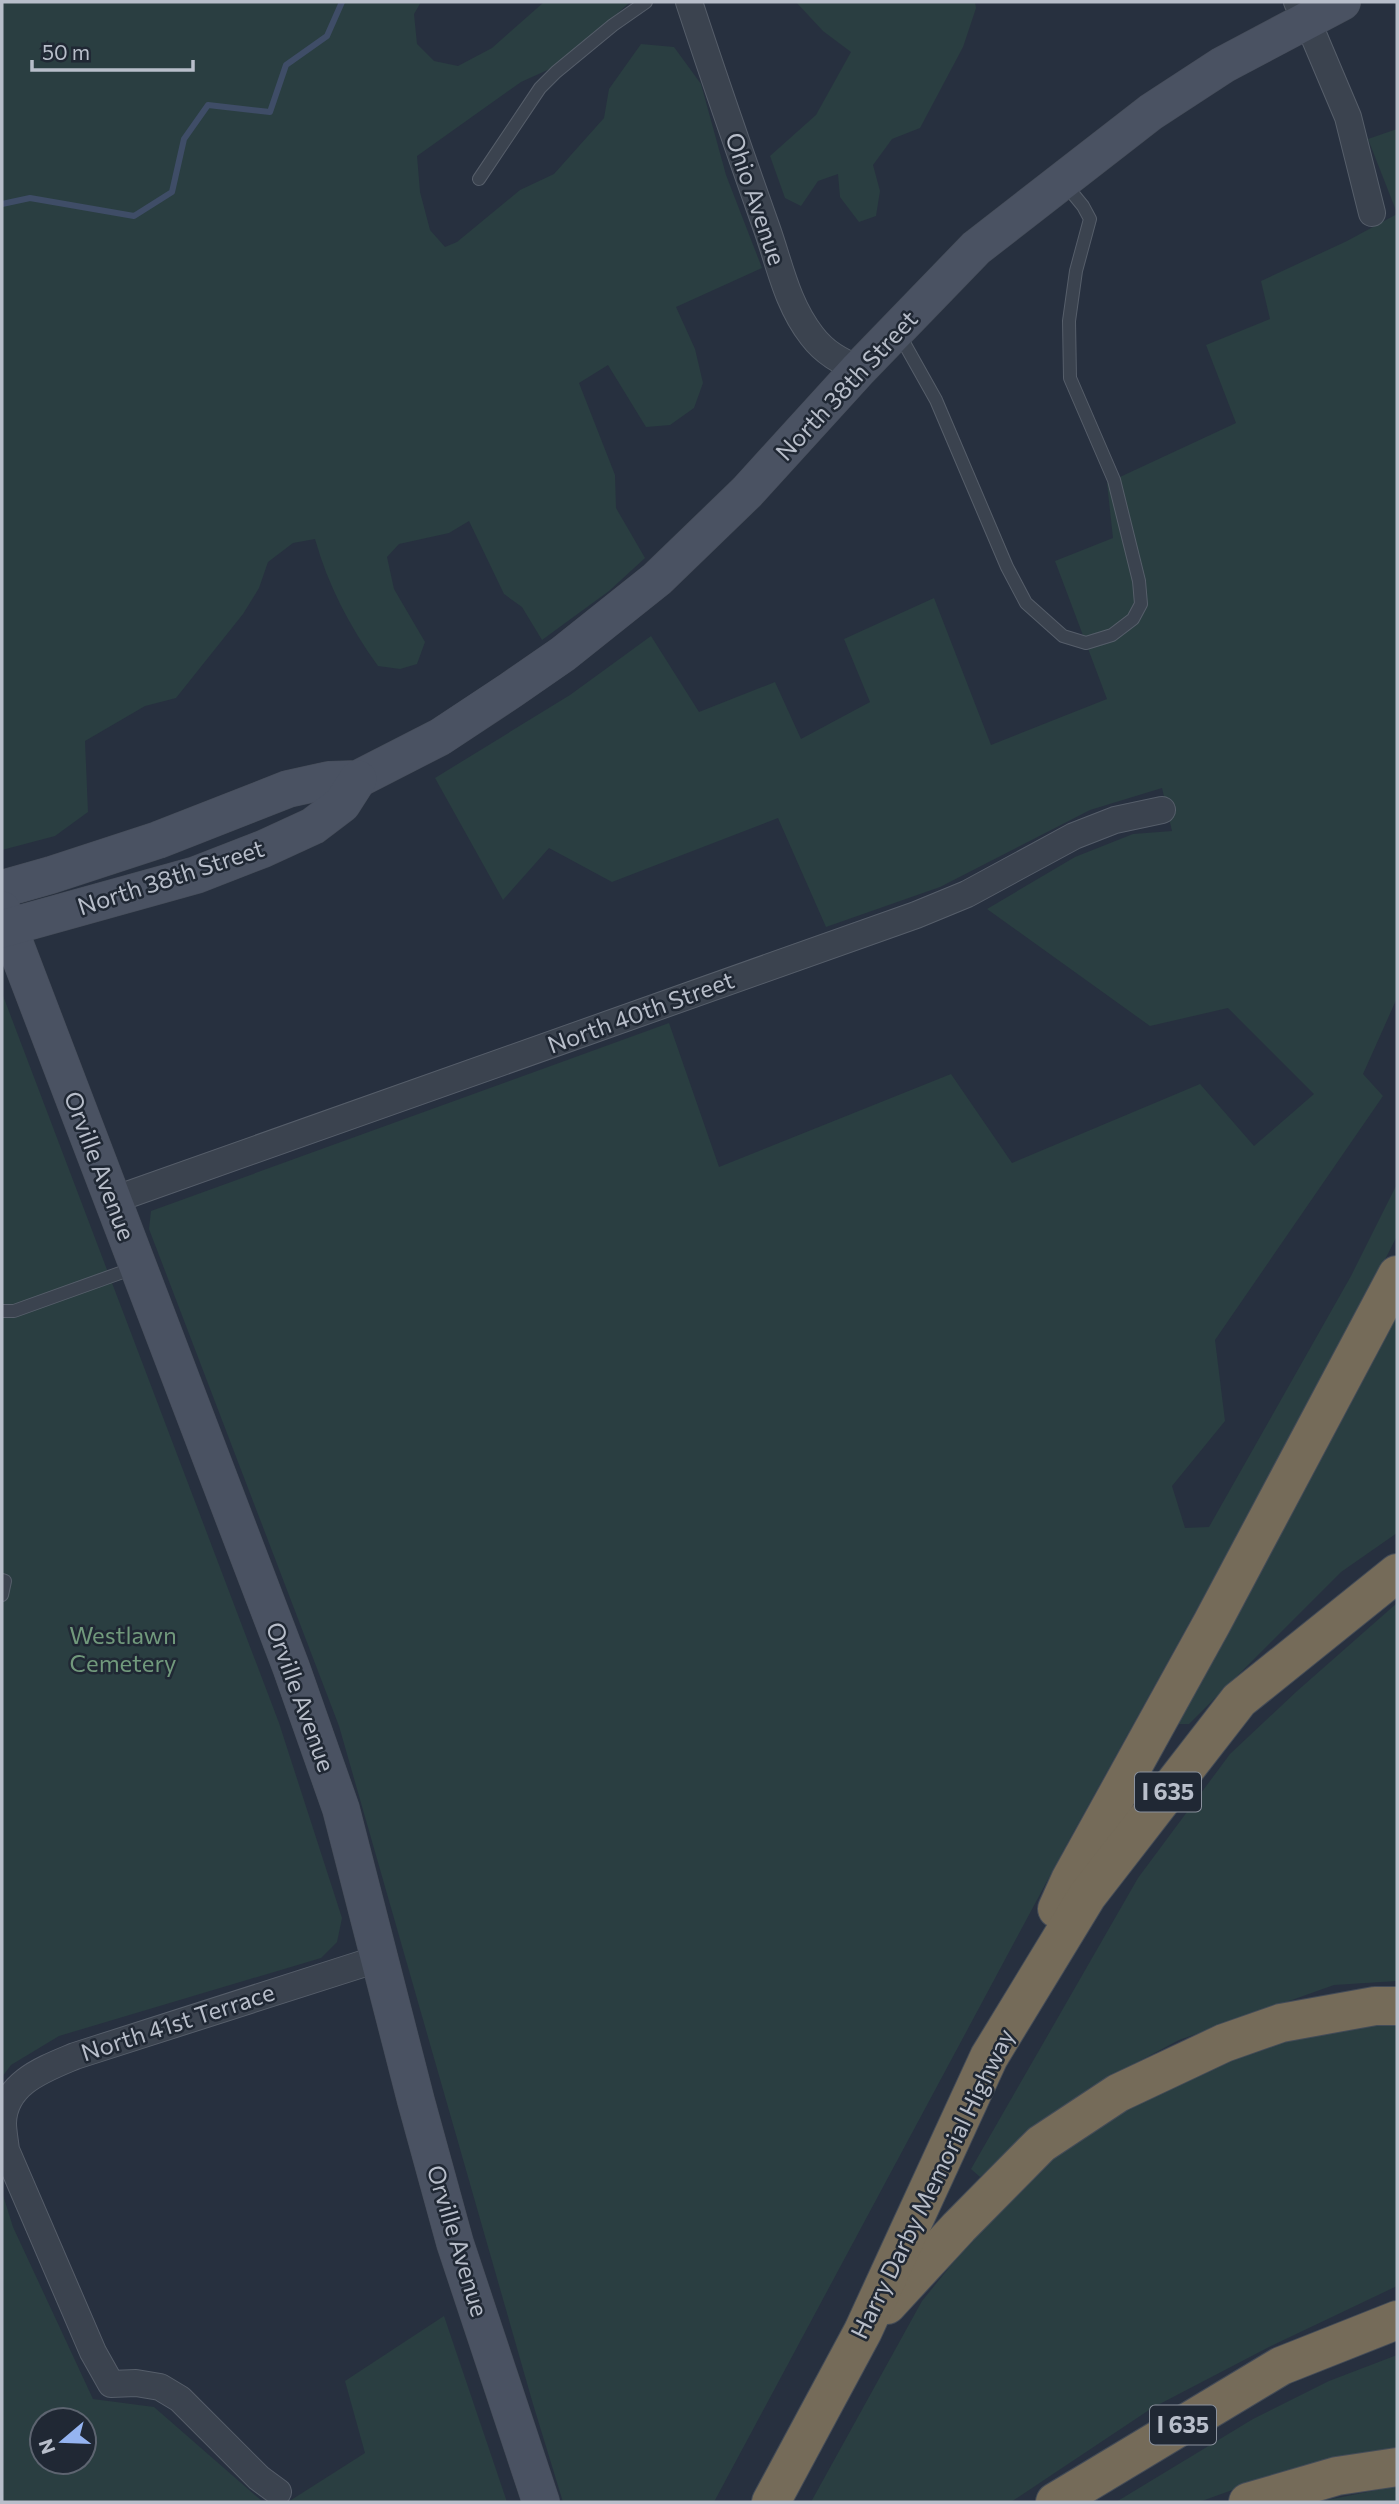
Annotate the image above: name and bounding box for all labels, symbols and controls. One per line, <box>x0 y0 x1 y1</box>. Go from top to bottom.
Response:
scale bar <box>32 28 192 72</box>
text: 50 m <box>42 39 90 64</box>
street label: Ohio Avenue <box>720 128 793 269</box>
street label: North 38th Street <box>769 304 923 466</box>
street label: North 38th Street <box>74 833 268 920</box>
street label: North 40th Street <box>543 964 738 1059</box>
street label: Orville Avenue <box>59 1087 142 1244</box>
street label: Orville Avenue <box>261 1618 342 1775</box>
park label: Westlawn Cemetery <box>69 1620 177 1677</box>
road number: I 635 <box>1135 1772 1201 1812</box>
street label: North 41st Terrace <box>77 1977 278 2067</box>
street label: Harry Darby Memorial Highway <box>844 2023 1020 2343</box>
street label: Orville Avenue <box>422 2161 495 2320</box>
north arrow <box>28 2406 98 2476</box>
road number: I 635 <box>1150 2406 1216 2444</box>
text: N <box>33 2436 60 2457</box>

